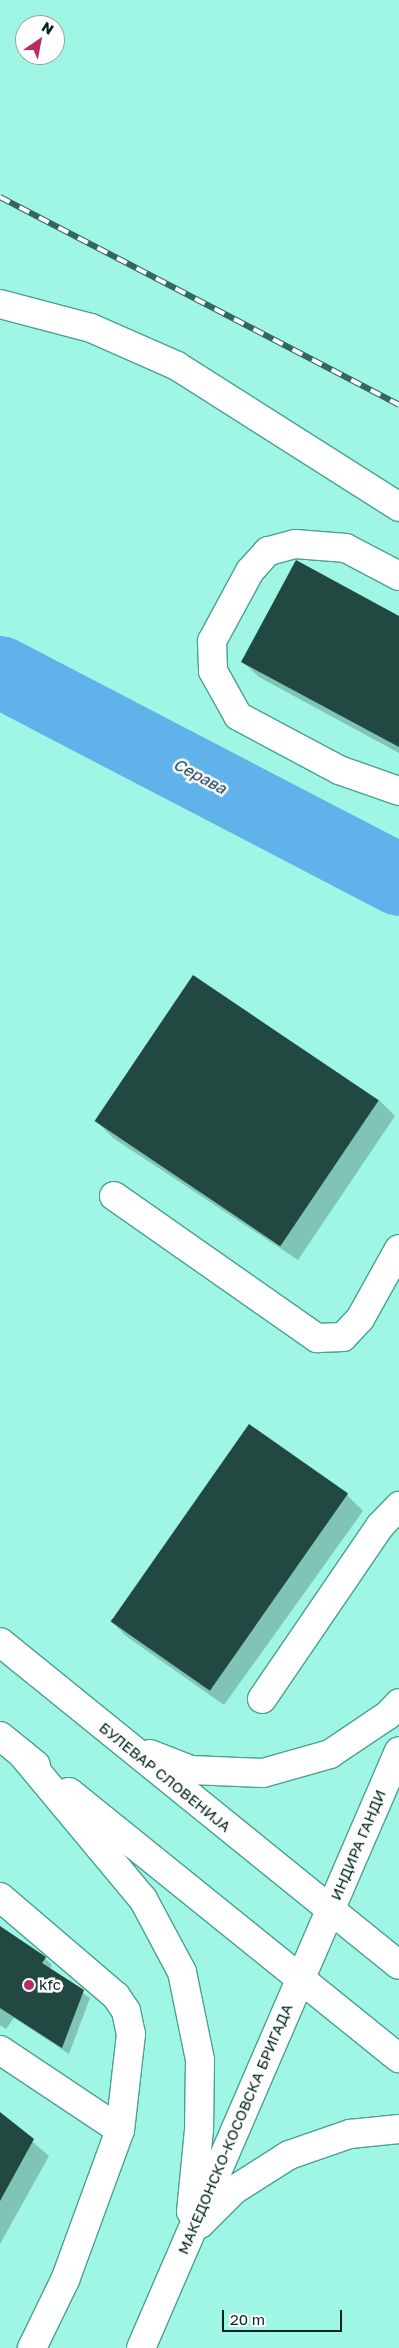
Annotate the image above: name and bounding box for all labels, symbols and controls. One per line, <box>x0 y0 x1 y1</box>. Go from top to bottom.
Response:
north arrow <box>15 15 65 65</box>
text: N <box>39 18 57 38</box>
water label: Серава <box>170 754 230 798</box>
street label: БУЛЕВАР СЛОВЕНИЈА <box>96 1718 234 1836</box>
street label: ИНДИРА ГАНДИ <box>327 1787 389 1903</box>
place label: kfc <box>39 1976 61 1994</box>
marker: kfc <box>23 1979 35 1991</box>
street label: МАКЕДОНСКО-КОСОВСКА БРИГАДА <box>174 2001 296 2257</box>
scale bar <box>224 2300 344 2332</box>
text: 20 m <box>230 2310 265 2328</box>

